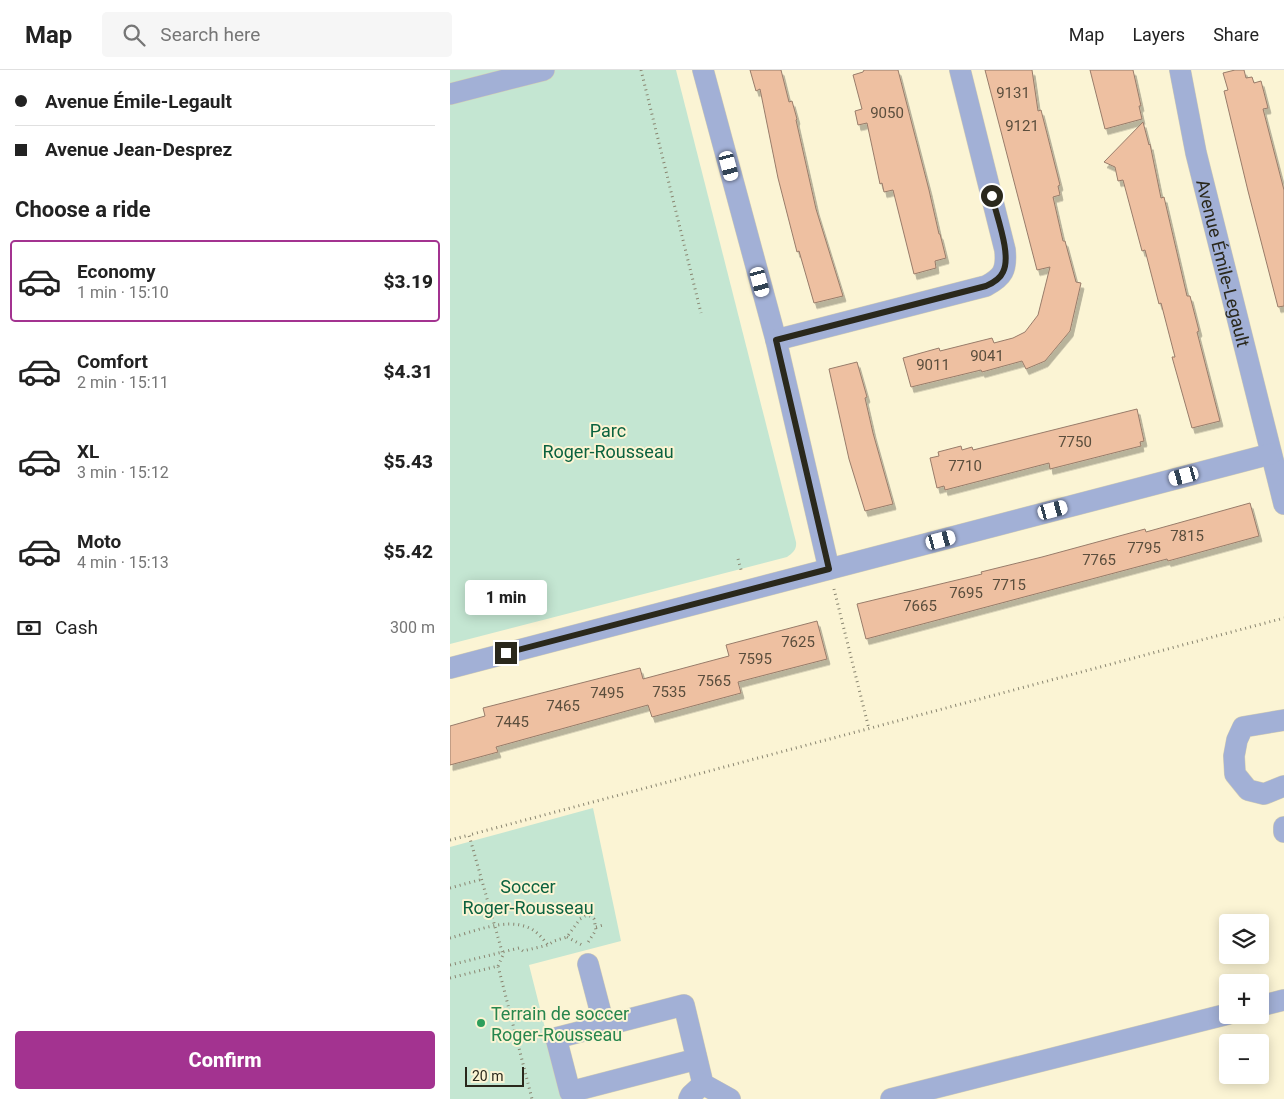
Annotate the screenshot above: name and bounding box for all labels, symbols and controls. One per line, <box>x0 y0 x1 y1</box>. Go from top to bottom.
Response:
search box <box>102 12 452 57</box>
text: Map <box>25 21 72 49</box>
icon: search <box>120 21 148 49</box>
text: Search here <box>160 23 260 46</box>
text: Map <box>1069 24 1104 45</box>
text: Layers <box>1132 24 1185 45</box>
text: Share <box>1213 24 1259 45</box>
house number: 9131 <box>996 84 1030 102</box>
text: Avenue Émile-Legault <box>45 90 232 113</box>
house number: 9050 <box>870 104 904 122</box>
house number: 9121 <box>1005 117 1039 135</box>
text: Avenue Jean-Desprez <box>45 138 232 161</box>
car <box>717 150 740 182</box>
street label: Avenue Émile-Legault <box>1192 177 1255 349</box>
route start <box>981 185 1003 207</box>
text: Choose a ride <box>15 197 151 222</box>
icon: car <box>17 259 62 304</box>
text: Economy <box>77 260 156 283</box>
car <box>748 266 771 298</box>
text: $3.19 <box>384 270 433 293</box>
text: 1 min · 15:10 <box>77 283 169 302</box>
house number: 9041 <box>970 347 1004 365</box>
icon: car <box>17 349 62 394</box>
text: Comfort <box>77 350 148 373</box>
house number: 9011 <box>916 356 950 374</box>
text: $4.31 <box>384 360 433 383</box>
text: 2 min · 15:11 <box>77 373 169 392</box>
park label: Parc Roger-Rousseau <box>542 420 674 462</box>
house number: 7750 <box>1058 433 1092 451</box>
icon: car <box>17 439 62 484</box>
text: XL <box>77 440 99 463</box>
text: $5.43 <box>384 450 433 473</box>
house number: 7710 <box>948 457 982 475</box>
text: 3 min · 15:12 <box>77 463 169 482</box>
car <box>1167 465 1200 487</box>
car <box>1036 499 1069 521</box>
house number: 7815 <box>1170 527 1204 545</box>
icon: car <box>17 529 62 574</box>
car <box>924 529 957 551</box>
text: Moto <box>77 530 121 553</box>
house number: 7795 <box>1127 539 1161 557</box>
text: $5.42 <box>384 540 433 563</box>
house number: 7765 <box>1082 551 1116 569</box>
text: 4 min · 15:13 <box>77 553 169 572</box>
house number: 7715 <box>992 576 1026 594</box>
callout: 1 min <box>465 580 547 616</box>
house number: 7695 <box>949 584 983 602</box>
text: 1 min <box>486 588 526 607</box>
house number: 7665 <box>903 597 937 615</box>
icon: cash <box>15 614 43 642</box>
text: Cash <box>55 616 98 639</box>
text: 300 m <box>390 618 435 637</box>
house number: 7625 <box>781 633 815 651</box>
route end <box>495 642 517 664</box>
house number: 7595 <box>738 650 772 668</box>
house number: 7565 <box>697 672 731 690</box>
house number: 7535 <box>652 683 686 701</box>
house number: 7495 <box>590 684 624 702</box>
house number: 7465 <box>546 697 580 715</box>
house number: 7445 <box>495 713 529 731</box>
park label: Soccer Roger-Rousseau <box>462 876 594 918</box>
map controls <box>1219 914 1269 1084</box>
button: layers <box>1219 914 1269 964</box>
button: + <box>1219 974 1269 1024</box>
place label: Terrain de soccer Roger-Rousseau <box>491 1003 629 1045</box>
marker: Terrain de soccer Roger-Rousseau <box>475 1017 487 1029</box>
button: Confirm <box>15 1031 435 1089</box>
button: − <box>1219 1034 1269 1084</box>
scale bar <box>465 1064 524 1087</box>
text: 20 m <box>472 1068 504 1084</box>

